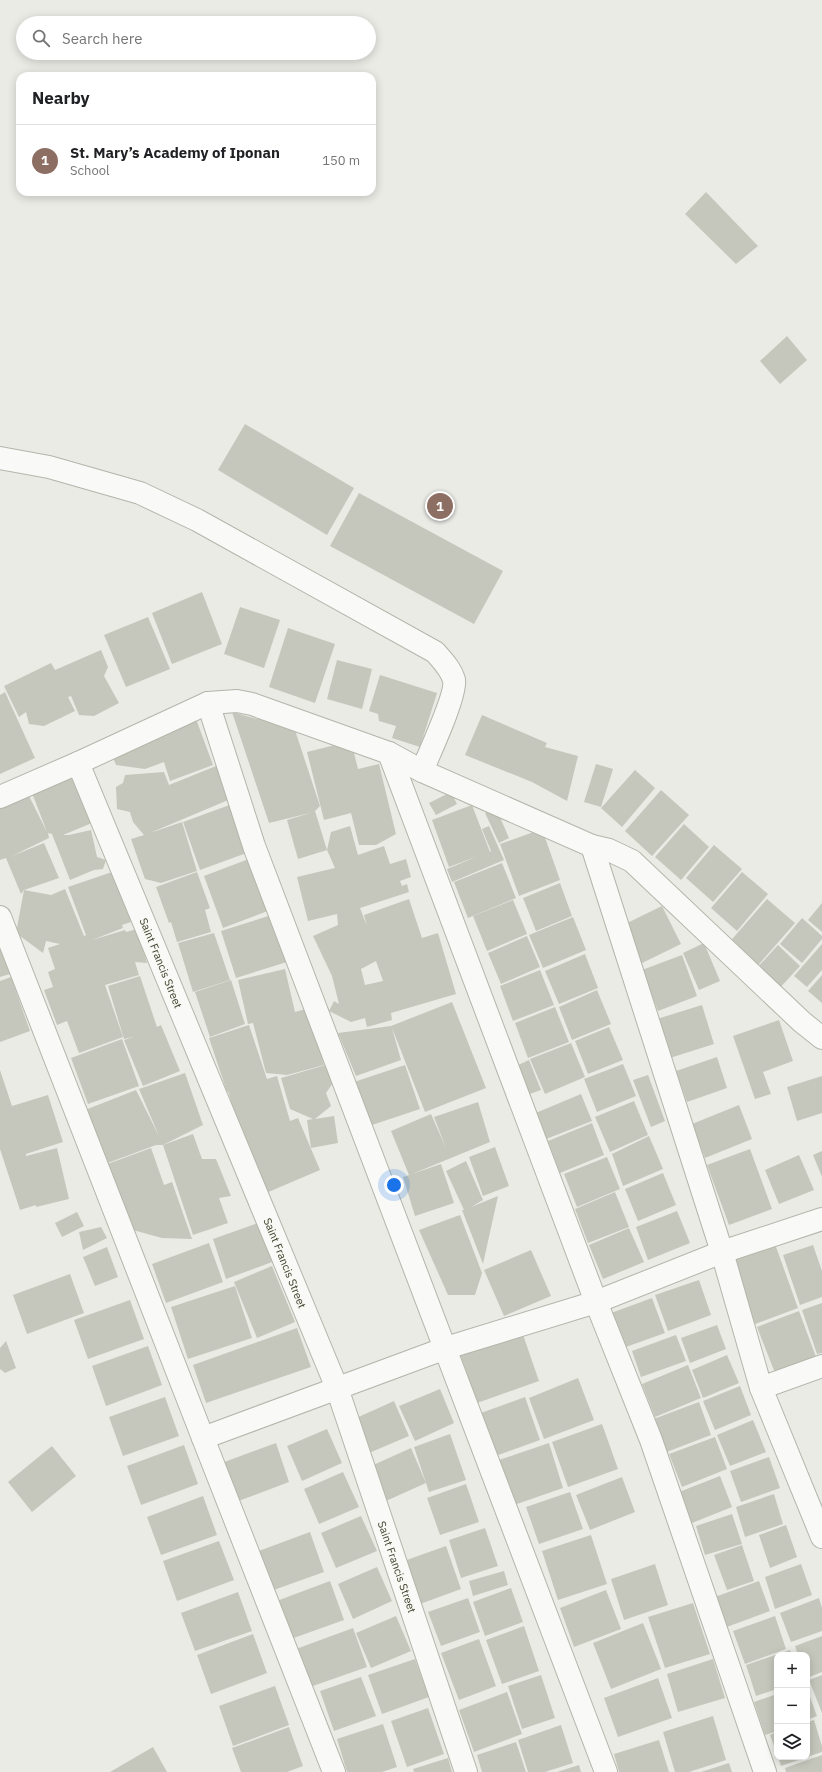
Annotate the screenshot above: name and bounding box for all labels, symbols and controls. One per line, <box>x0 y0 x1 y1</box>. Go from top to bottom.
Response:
search box <box>16 16 376 60</box>
icon: search <box>30 27 52 49</box>
text: Search here <box>62 29 142 48</box>
text: Nearby <box>32 87 90 109</box>
text: St. Mary’s Academy of Iponan <box>70 143 280 162</box>
text: 1 <box>41 152 49 169</box>
text: 150 m <box>322 152 360 169</box>
text: School <box>70 162 110 179</box>
pin: 1 <box>427 491 453 521</box>
street label: Saint Francis Street <box>136 916 186 1010</box>
your location <box>384 1175 404 1195</box>
street label: Saint Francis Street <box>260 1216 310 1310</box>
street label: Saint Francis Street <box>375 1519 419 1615</box>
map controls <box>774 1652 810 1760</box>
button: + <box>774 1652 810 1688</box>
button: − <box>774 1688 810 1724</box>
button: layers <box>774 1724 810 1760</box>

